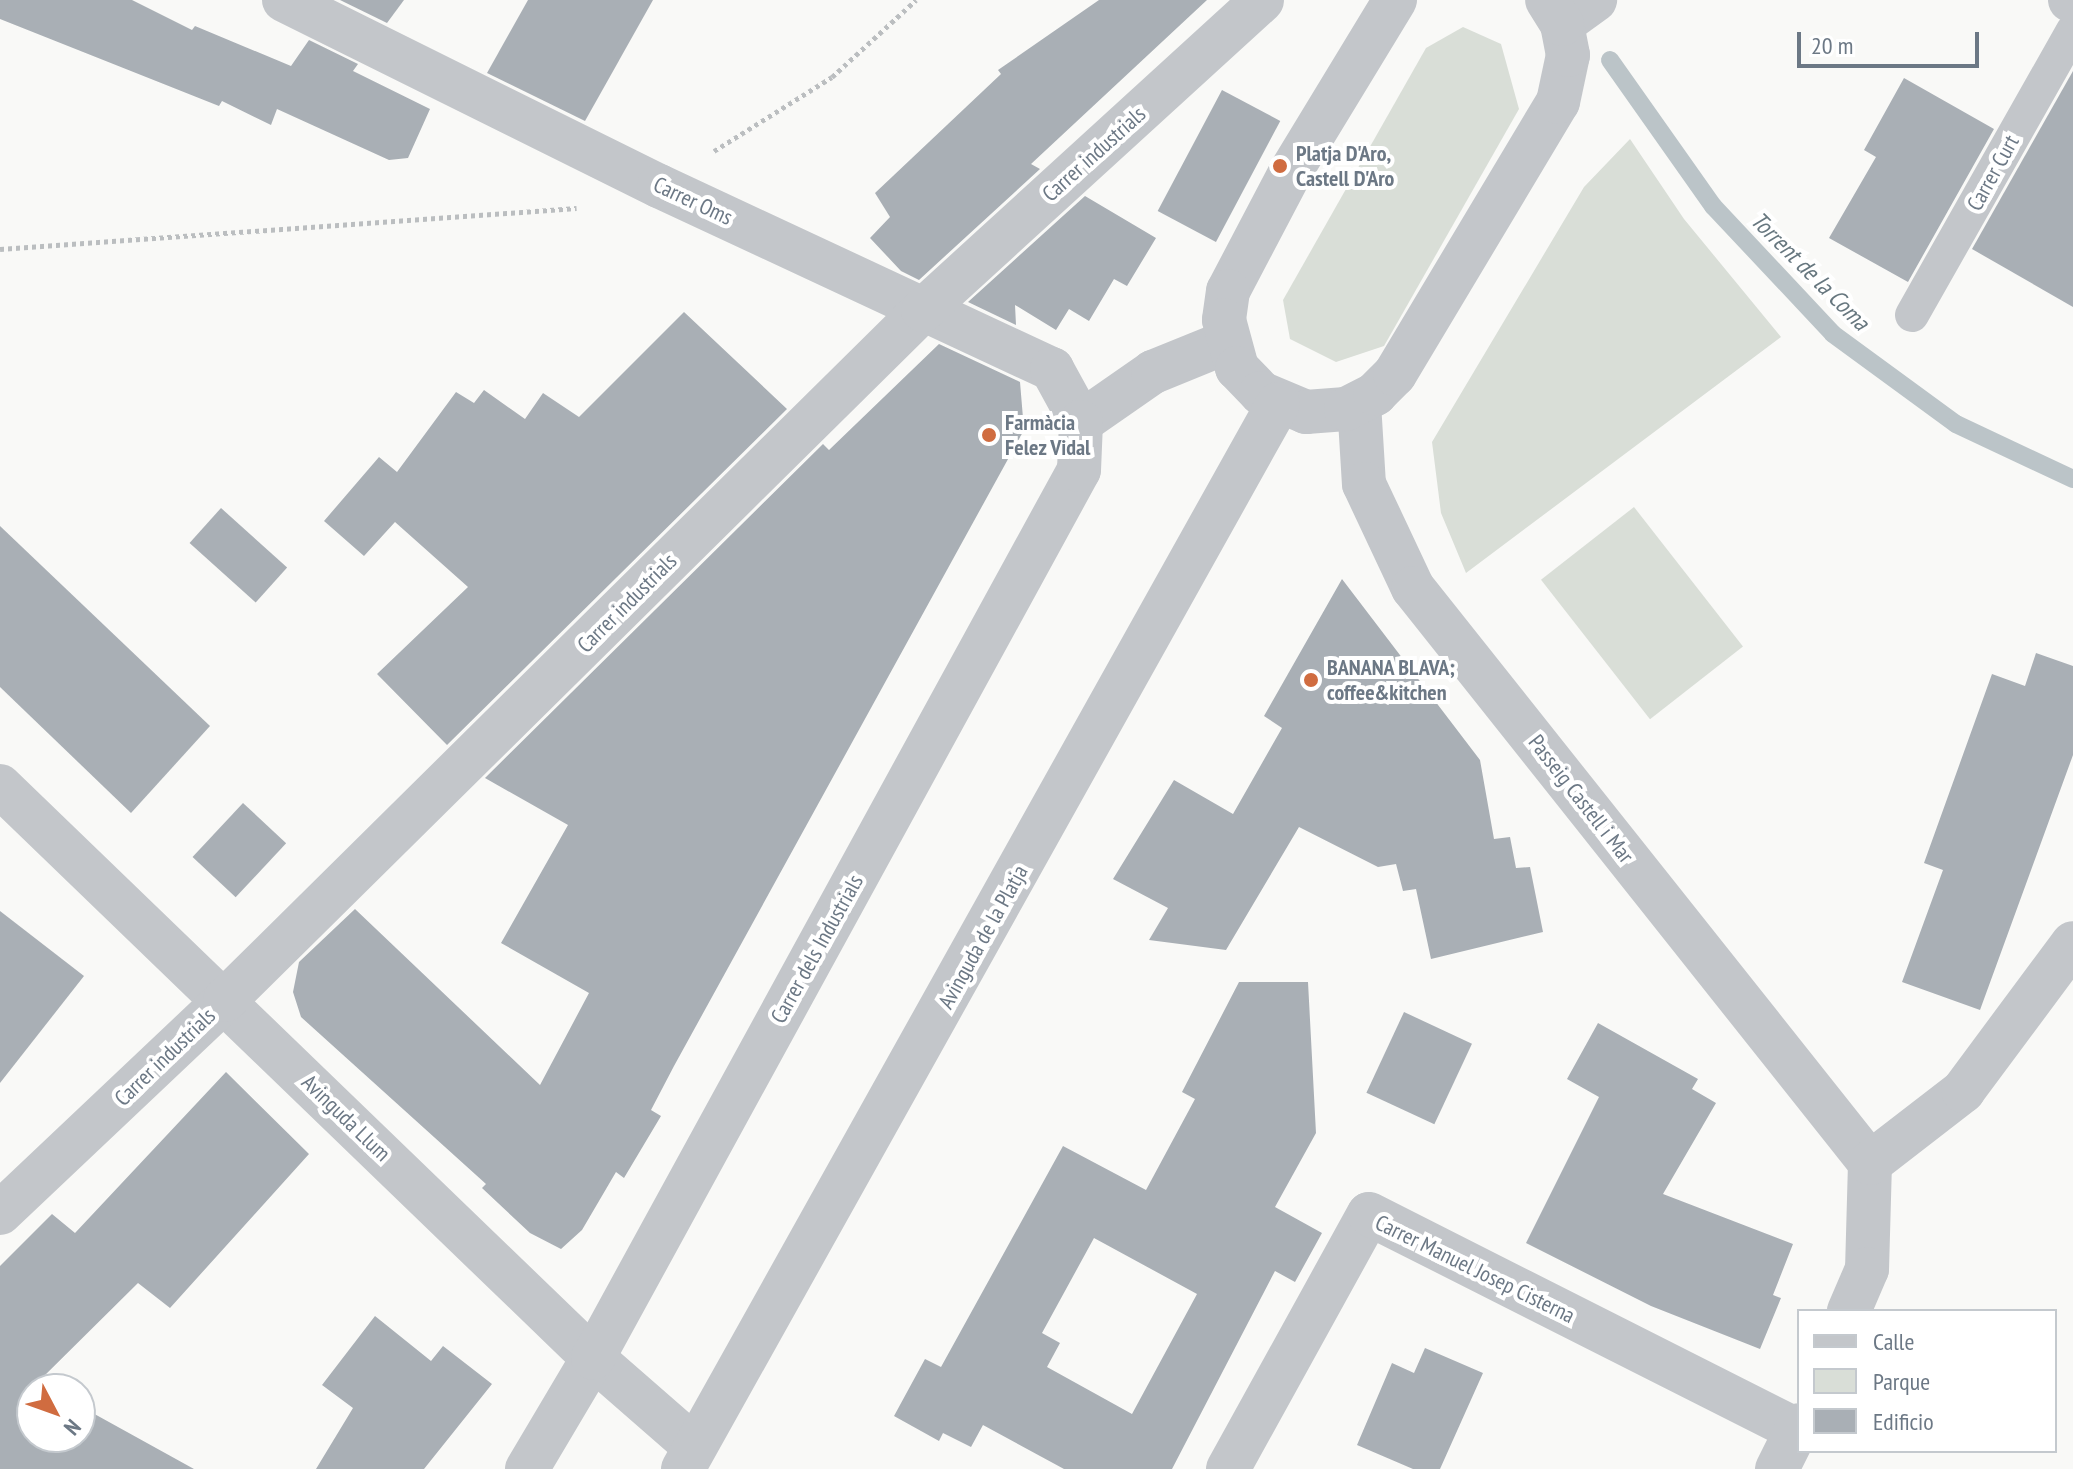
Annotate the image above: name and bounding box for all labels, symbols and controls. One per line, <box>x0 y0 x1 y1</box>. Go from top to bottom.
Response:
scale bar <box>1801 16 1983 66</box>
text: 20 m <box>1811 30 1853 61</box>
street label: Carrer industrials <box>1037 101 1151 207</box>
street label: Carrer Curt <box>1961 131 2025 215</box>
place label: Platja D'Aro, Castell D'Aro <box>1296 140 1394 192</box>
marker: Platja D'Aro, Castell D'Aro <box>1271 157 1289 175</box>
street label: Carrer Oms <box>649 171 737 231</box>
water label: Torrent de la Coma <box>1745 206 1875 336</box>
place label: Farmàcia Felez Vidal <box>1005 409 1092 460</box>
marker: Farmàcia Felez Vidal <box>980 426 998 444</box>
street label: Carrer industrials <box>572 548 682 658</box>
place label: BANANA BLAVA; coffee&kitchen <box>1327 654 1456 706</box>
marker: BANANA BLAVA; coffee&kitchen <box>1302 671 1320 689</box>
street label: Passeig Castell i Mar <box>1523 730 1639 868</box>
street label: Avinguda de la Platja <box>933 861 1033 1013</box>
street label: Carrer dels Industrials <box>765 870 869 1028</box>
street label: Carrer industrials <box>109 1002 221 1112</box>
street label: Avinguda Llum <box>296 1069 396 1167</box>
street label: Carrer Manuel Josep Cisterna <box>1371 1209 1579 1329</box>
legend <box>1797 1309 2057 1453</box>
text: Calle <box>1873 1326 1914 1357</box>
text: Parque <box>1873 1366 1930 1397</box>
north arrow <box>16 1373 96 1453</box>
text: Edificio <box>1873 1406 1934 1437</box>
text: N <box>58 1414 87 1441</box>

